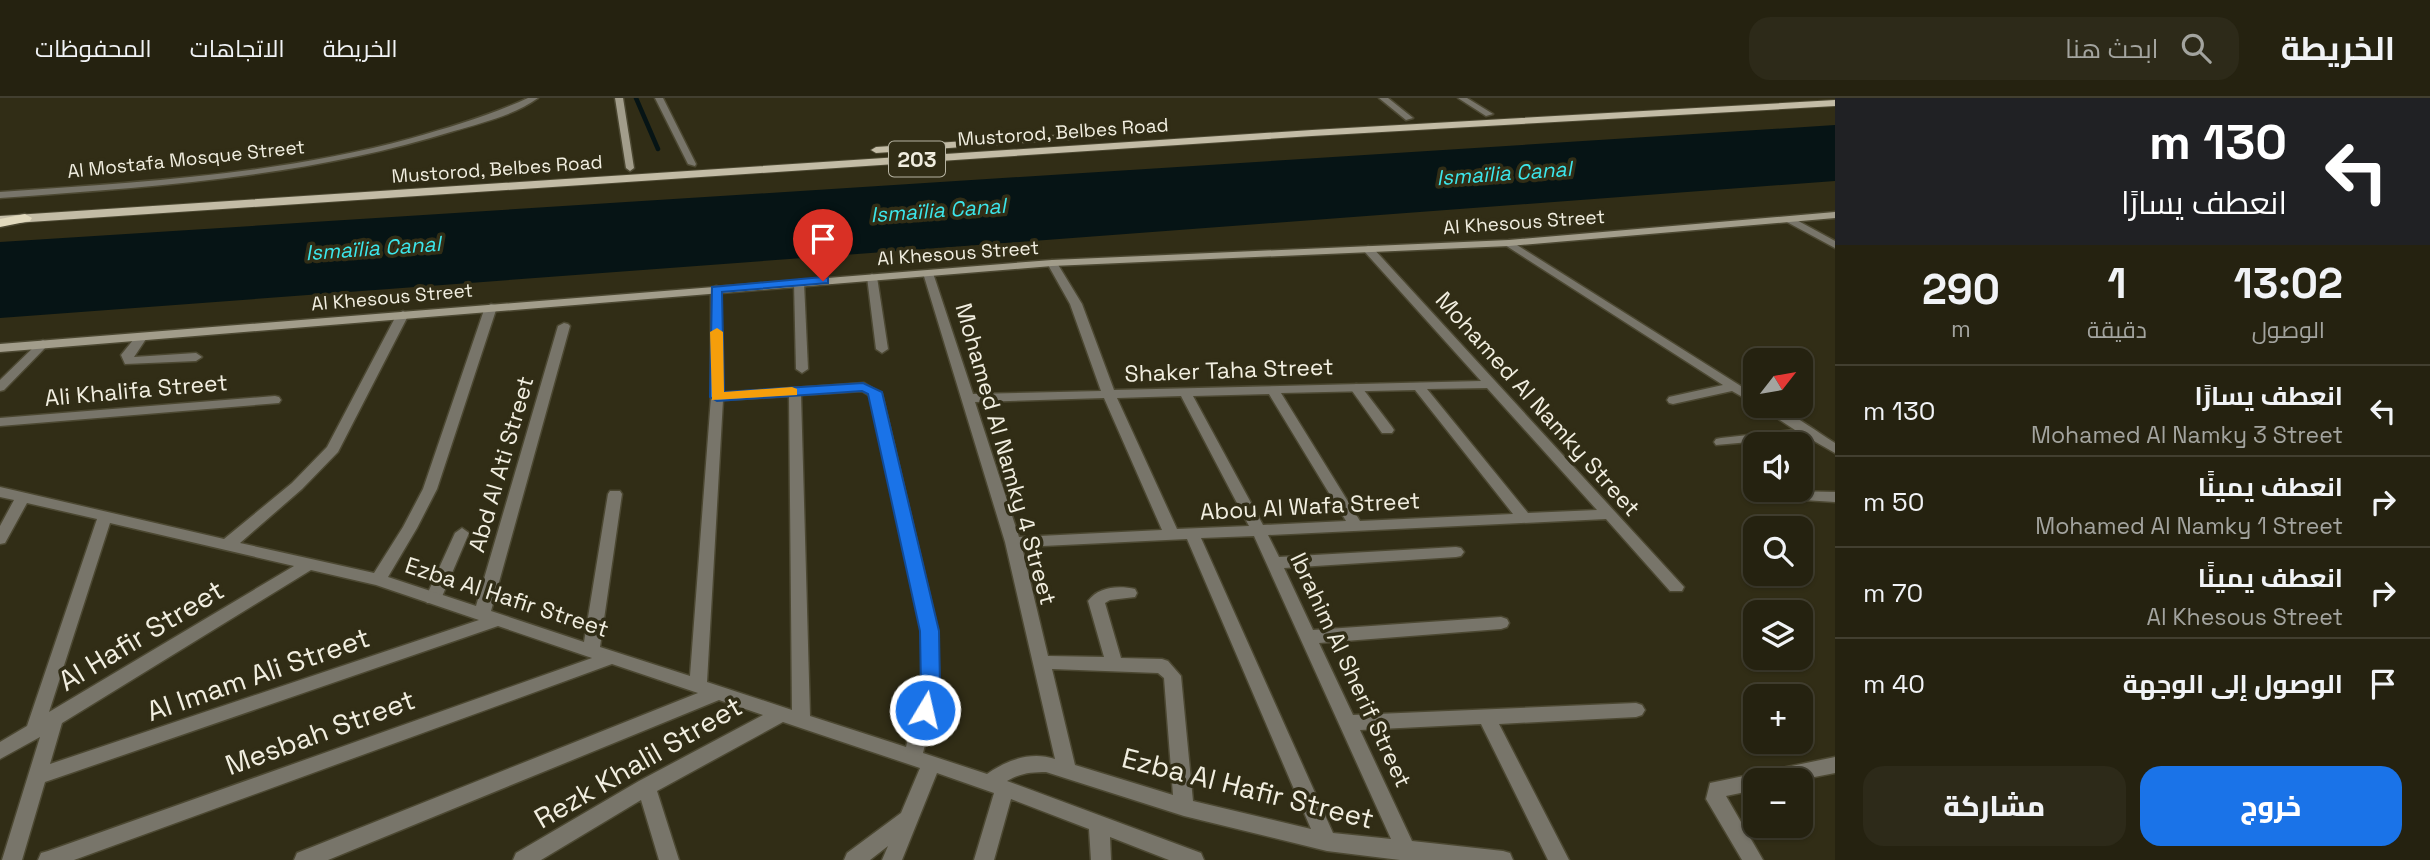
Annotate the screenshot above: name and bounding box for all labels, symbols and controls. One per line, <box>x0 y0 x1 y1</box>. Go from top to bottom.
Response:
search box <box>1749 17 2239 80</box>
text: الخريطة <box>2281 28 2395 70</box>
icon: search <box>2177 29 2215 67</box>
text: ابحث هنا <box>2065 32 2159 66</box>
text: المحفوظات <box>35 33 152 64</box>
text: الاتجاهات <box>190 33 285 64</box>
text: الخريطة <box>323 33 398 64</box>
text: 130 m <box>2149 111 2287 173</box>
street label: Mustorod, Belbes Road <box>957 112 1169 152</box>
icon: left <box>2311 126 2402 217</box>
street label: Al Mostafa Mosque Street <box>66 134 306 184</box>
road number: 203 <box>889 141 945 176</box>
street label: Mustorod, Belbes Road <box>391 149 603 189</box>
water label: Ismaïlia Canal <box>1436 155 1575 191</box>
text: انعطف يسارًا <box>2121 183 2287 223</box>
water label: Ismaïlia Canal <box>870 192 1009 228</box>
street label: Al Khesous Street <box>1442 204 1606 240</box>
pin <box>793 209 853 281</box>
icon: arrive <box>804 220 842 258</box>
water label: Ismaïlia Canal <box>305 230 444 266</box>
street label: Al Khesous Street <box>876 235 1040 271</box>
text: 1 <box>2107 257 2126 310</box>
text: 13:02 <box>2234 257 2343 310</box>
text: 290 <box>1922 263 2000 316</box>
street label: Al Khesous Street <box>310 277 474 317</box>
street label: Mohamed Al Namky Street <box>1429 285 1647 523</box>
street label: Mohamed Al Namky 4 Street <box>949 300 1063 608</box>
text: m <box>1951 314 1971 344</box>
text: دقيقة <box>2087 315 2147 345</box>
text: الوصول <box>2252 315 2325 345</box>
north arrow <box>1743 348 1813 418</box>
map controls <box>1743 348 1813 838</box>
street label: Shaker Taha Street <box>1124 351 1334 389</box>
street label: Ali Khalifa Street <box>43 367 229 413</box>
street label: Abd Al Ati Street <box>462 372 540 556</box>
text: انعطف يسارًا <box>2195 379 2343 413</box>
icon: left <box>2364 392 2402 430</box>
text: 130 m <box>1863 394 1935 428</box>
text: Mohamed Al Namky 3 Street <box>2031 420 2343 450</box>
button: sound <box>1743 432 1813 502</box>
text: انعطف يمينًا <box>2198 470 2343 504</box>
icon: right <box>2364 483 2402 521</box>
street label: Abou Al Wafa Street <box>1199 485 1421 527</box>
text: 50 m <box>1863 485 1924 519</box>
text: Mohamed Al Namky 1 Street <box>2035 511 2343 541</box>
button: search <box>1743 516 1813 586</box>
street label: Ibrahim Al Sherif Street <box>1283 548 1419 792</box>
street label: Ezba Al Hafir Street <box>401 550 613 644</box>
text: انعطف يمينًا <box>2198 561 2343 595</box>
street label: Al Hafir Street <box>52 571 230 699</box>
icon: right <box>2364 574 2402 612</box>
text: 70 m <box>1863 576 1923 610</box>
button: layers <box>1743 600 1813 670</box>
text: Al Khesous Street <box>2146 602 2343 632</box>
street label: Al Imam Ali Street <box>142 619 374 729</box>
icon: arrive <box>2364 665 2402 703</box>
text: 40 m <box>1863 667 1925 701</box>
text: الوصول إلى الوجهة <box>2123 667 2343 701</box>
position arrow <box>888 673 962 747</box>
street label: Mesbah Street <box>220 681 420 783</box>
button: + <box>1743 684 1813 754</box>
street label: Rezk Khalil Street <box>528 688 748 836</box>
street label: Ezba Al Hafir Street <box>1118 739 1378 837</box>
button: مشاركة <box>1863 766 2126 846</box>
button: خروج <box>2140 766 2402 846</box>
button: − <box>1743 768 1813 838</box>

